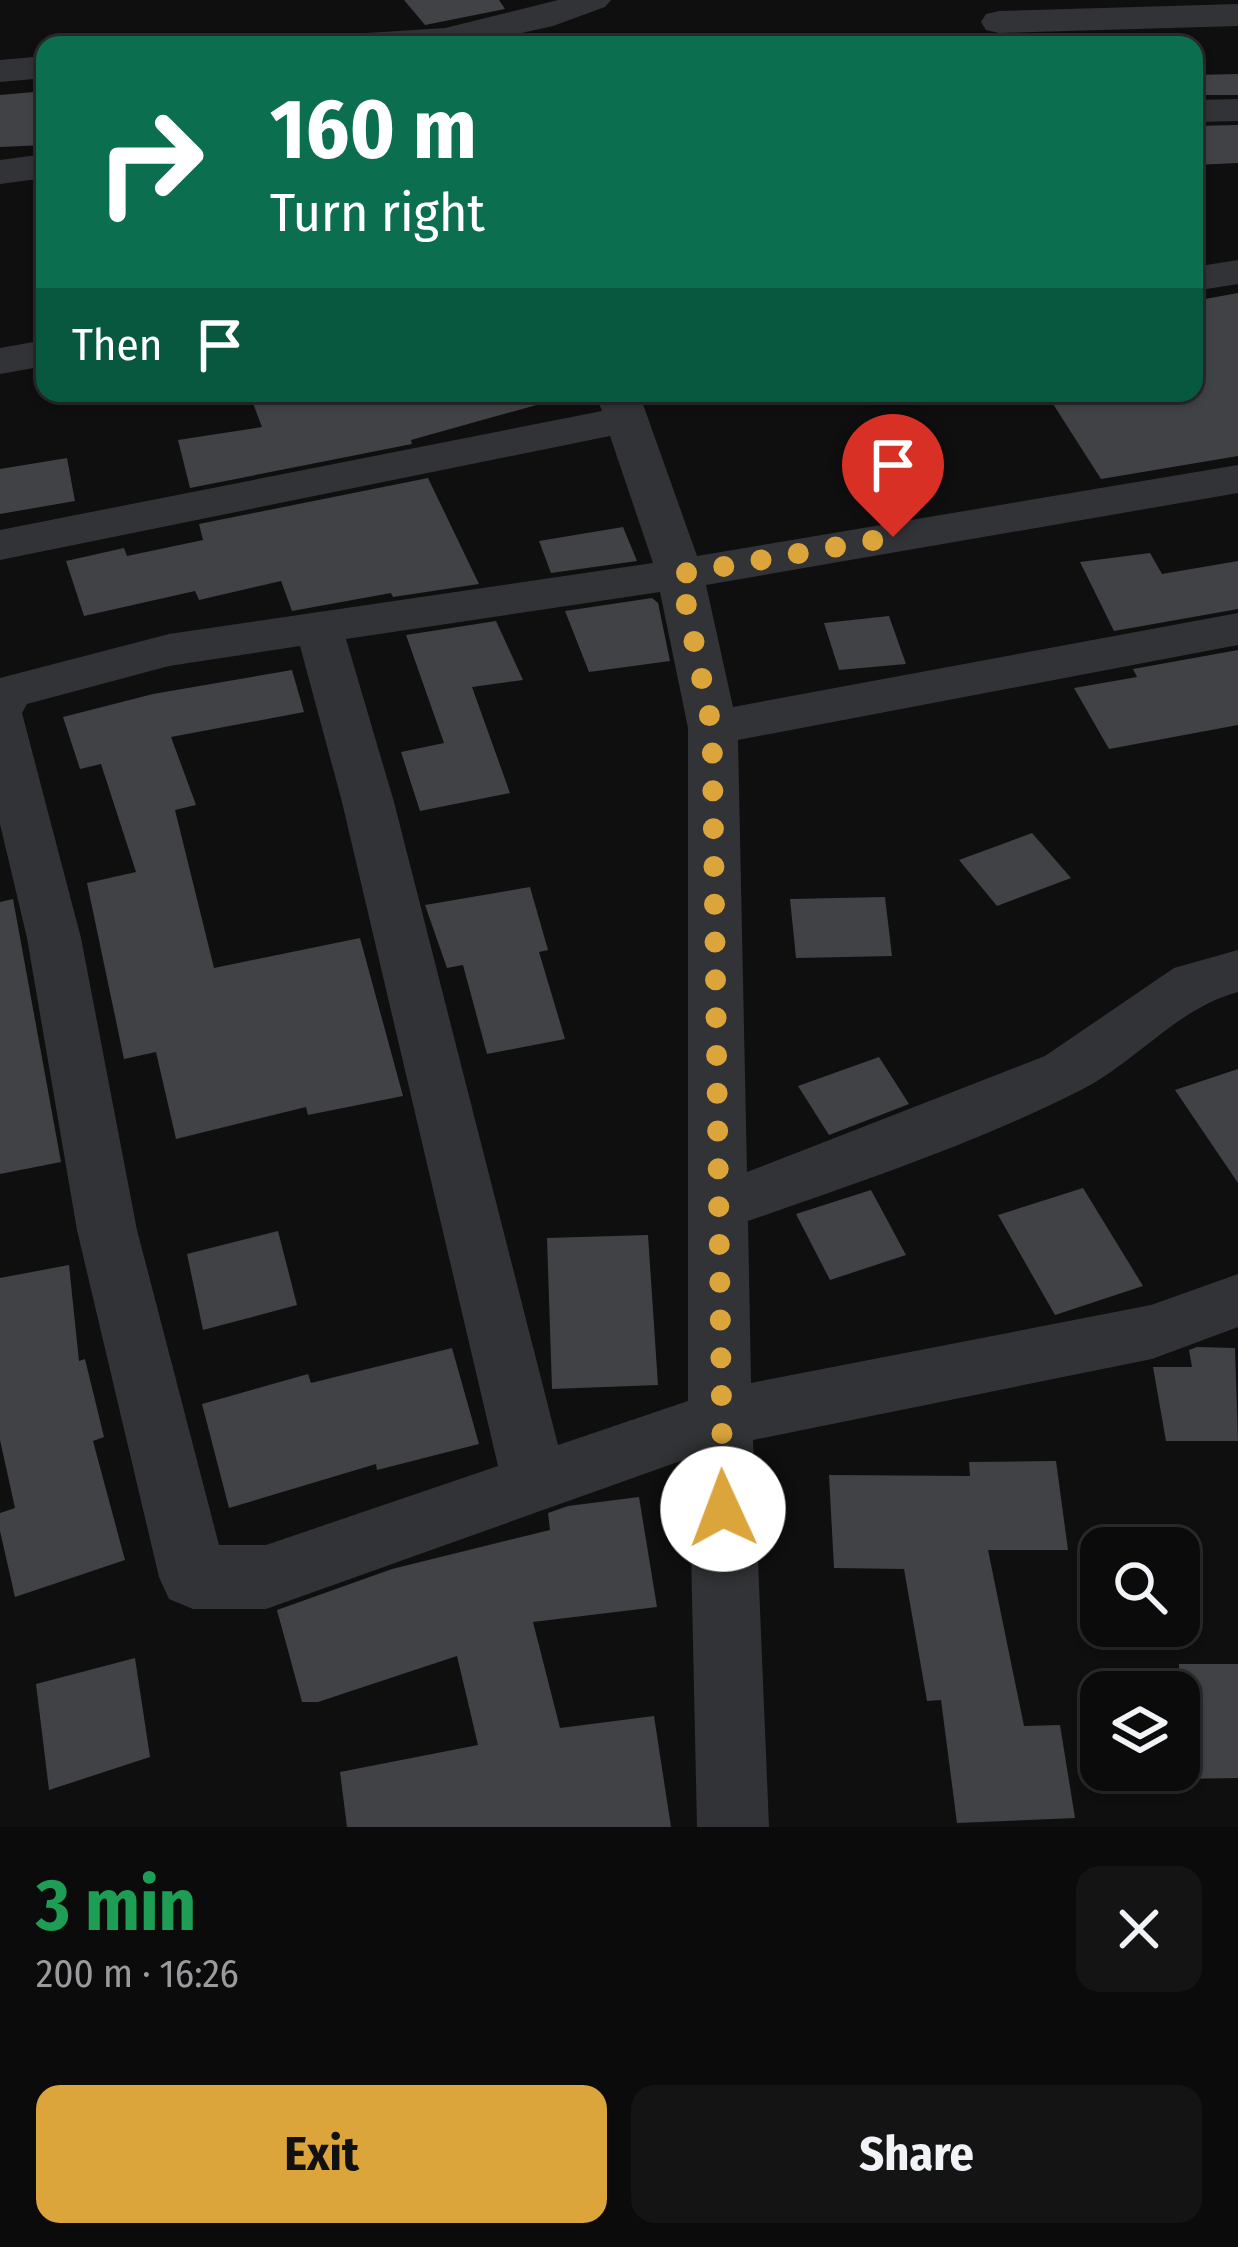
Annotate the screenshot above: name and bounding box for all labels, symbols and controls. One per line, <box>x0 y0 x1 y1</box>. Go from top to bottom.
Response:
text: 160 m <box>270 79 477 180</box>
icon: right <box>72 84 228 240</box>
text: Turn right <box>270 181 485 245</box>
icon: arrive <box>187 312 253 378</box>
text: Then <box>72 318 163 372</box>
pin <box>842 414 944 537</box>
icon: arrive <box>860 432 926 498</box>
position arrow <box>660 1446 786 1572</box>
map controls <box>1080 1527 1200 1791</box>
button: search <box>1080 1527 1200 1647</box>
button: layers <box>1080 1671 1200 1791</box>
text: 3 min <box>36 1863 196 1949</box>
button: close <box>1076 1866 1202 1992</box>
text: 200 m · 16:26 <box>36 1951 239 1997</box>
button: Exit <box>36 2085 607 2223</box>
button: Share <box>631 2085 1202 2223</box>

